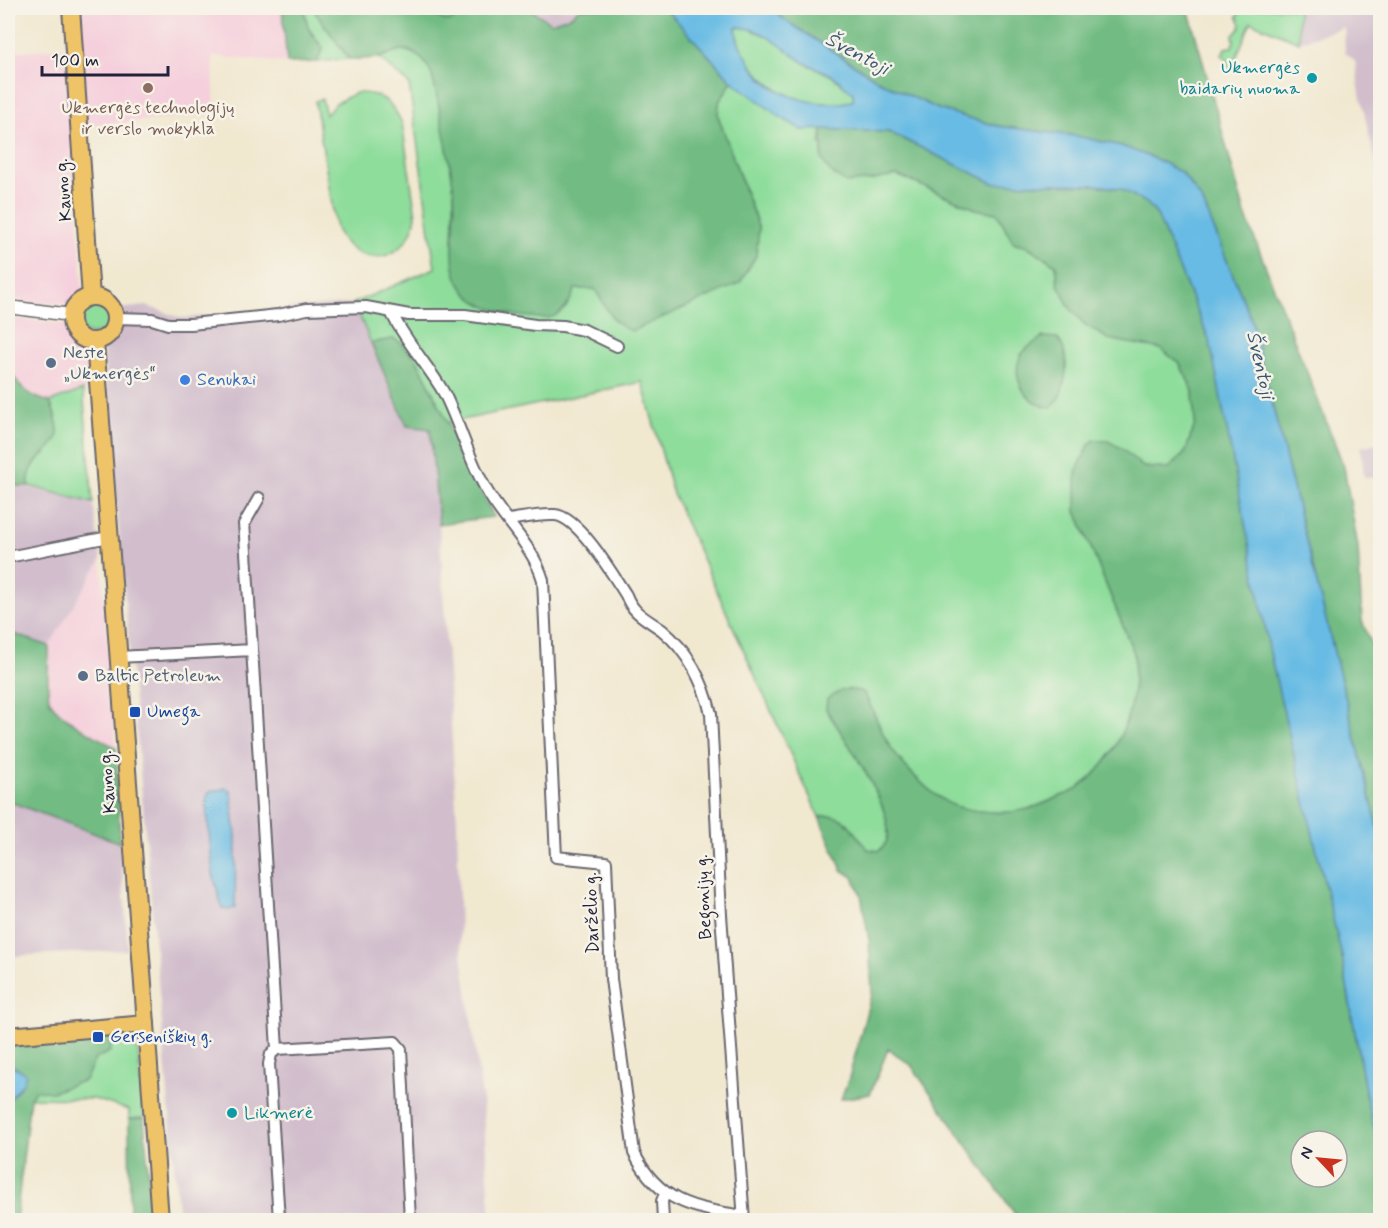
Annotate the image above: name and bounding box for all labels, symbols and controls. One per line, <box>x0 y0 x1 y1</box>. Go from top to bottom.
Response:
water label: Šventoji <box>820 26 896 83</box>
scale bar <box>42 39 168 77</box>
text: 100 m <box>51 49 99 73</box>
place label: Ukmergės baidarių nuoma <box>1179 56 1300 101</box>
marker: Ukmergės baidarių nuoma <box>1305 71 1319 85</box>
marker: Ukmergės technologijų ir verslo mokykla <box>141 81 155 95</box>
place label: Ukmergės technologijų ir verslo mokykla <box>61 96 235 141</box>
street label: Kauno g. <box>50 158 79 222</box>
water label: Šventoji <box>1239 328 1281 404</box>
place label: Neste „Ukmergės“ <box>63 341 156 386</box>
marker: Neste „Ukmergės“ <box>44 356 58 370</box>
place label: Senukai <box>197 368 256 392</box>
marker: Senukai <box>178 373 192 387</box>
place label: Baltic Petroleum <box>95 664 221 688</box>
marker: Baltic Petroleum <box>76 669 90 683</box>
place label: Umega <box>147 700 201 726</box>
marker: Umega <box>128 705 142 719</box>
street label: Kauno g. <box>94 750 123 814</box>
street label: Begonijų g. <box>690 854 720 940</box>
street label: Darželio g. <box>579 872 605 954</box>
place label: Gerseniškių g. <box>110 1025 212 1049</box>
marker: Gerseniškių g. <box>91 1030 105 1044</box>
place label: Likmerė <box>244 1101 314 1125</box>
marker: Likmerė <box>225 1106 239 1120</box>
north arrow <box>1289 1129 1349 1189</box>
text: N <box>1295 1144 1319 1162</box>

